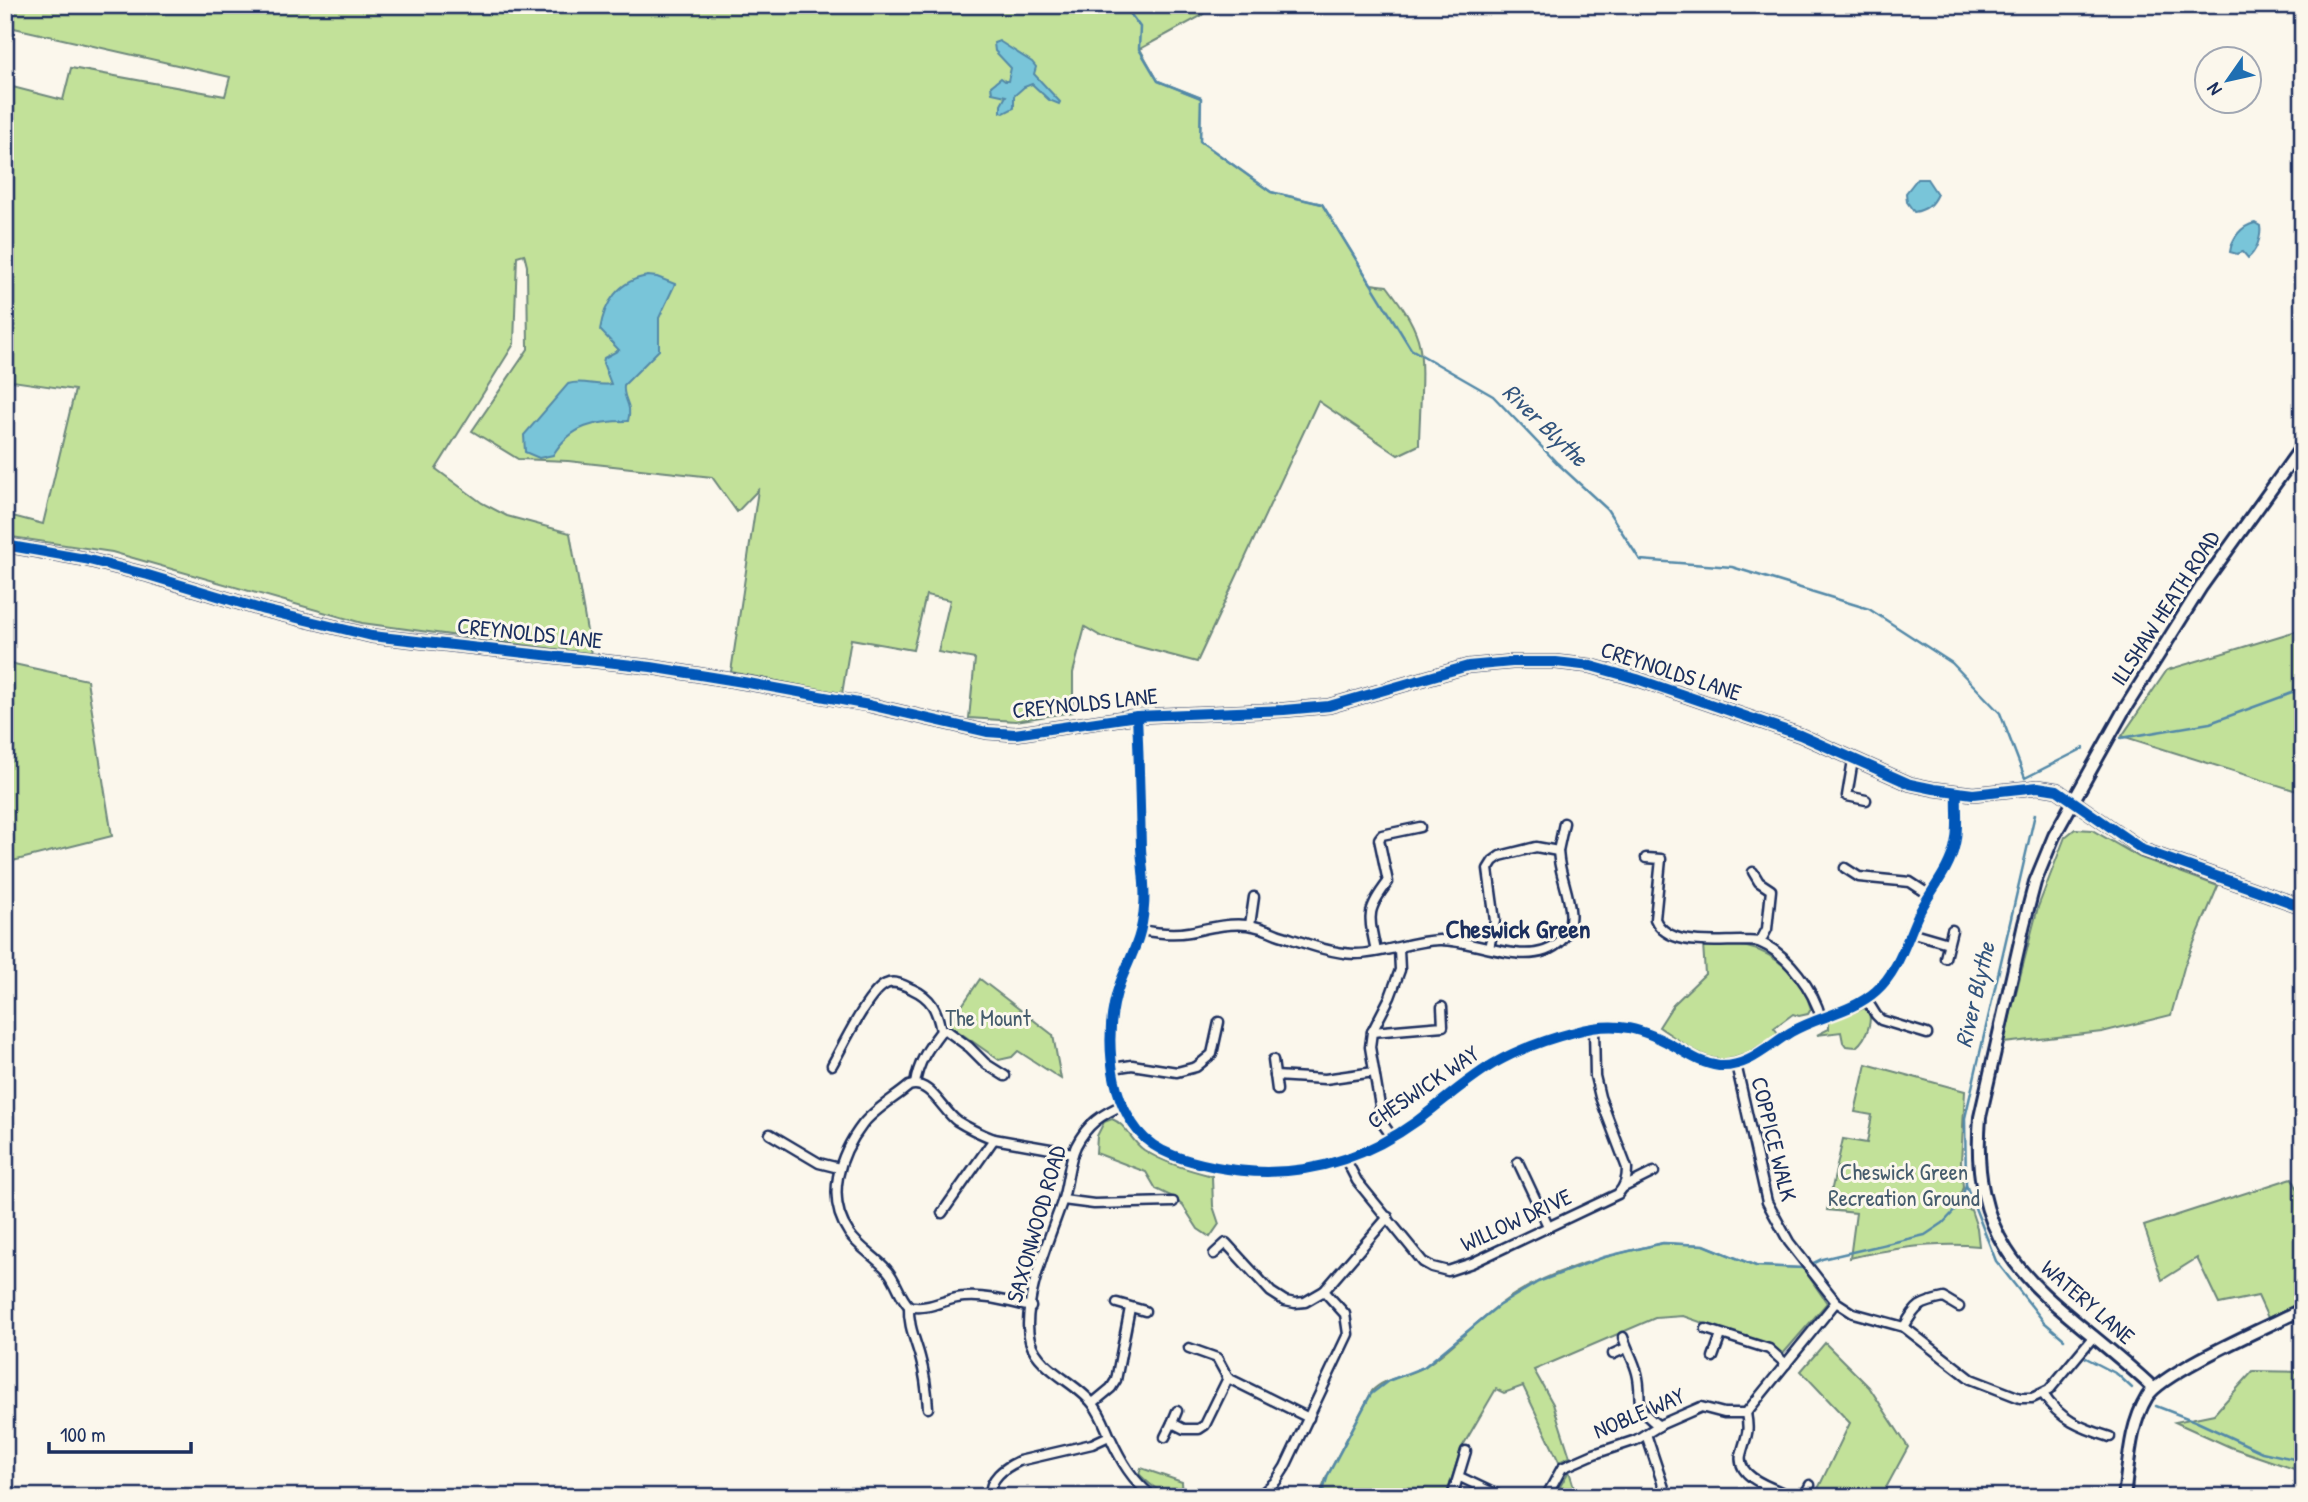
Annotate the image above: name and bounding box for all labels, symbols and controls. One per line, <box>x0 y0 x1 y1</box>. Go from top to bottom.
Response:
north arrow <box>2192 46 2262 116</box>
text: N <box>2200 78 2228 101</box>
water label: River Blythe <box>1495 376 1596 475</box>
street label: ILLSHAW HEATH ROAD <box>2103 524 2226 691</box>
street label: CREYNOLDS LANE <box>456 609 604 656</box>
street label: CREYNOLDS LANE <box>1597 633 1745 708</box>
street label: CREYNOLDS LANE <box>1011 679 1159 726</box>
district label: Cheswick Green <box>1445 911 1591 946</box>
water label: River Blythe <box>1946 938 2003 1051</box>
park label: The Mount <box>945 1002 1032 1033</box>
street label: CHESWICK WAY <box>1361 1038 1485 1136</box>
street label: COPPICE WALK <box>1744 1074 1805 1204</box>
street label: SAXONWOOD ROAD <box>998 1142 1073 1306</box>
park label: Cheswick Green Recreation Ground <box>1828 1156 1980 1213</box>
street label: WILLOW DRIVE <box>1455 1180 1576 1259</box>
street label: WATERY LANE <box>2035 1252 2142 1351</box>
street label: NOBLE WAY <box>1588 1379 1689 1446</box>
scale bar <box>49 1411 191 1455</box>
text: 100 m <box>60 1420 106 1449</box>

